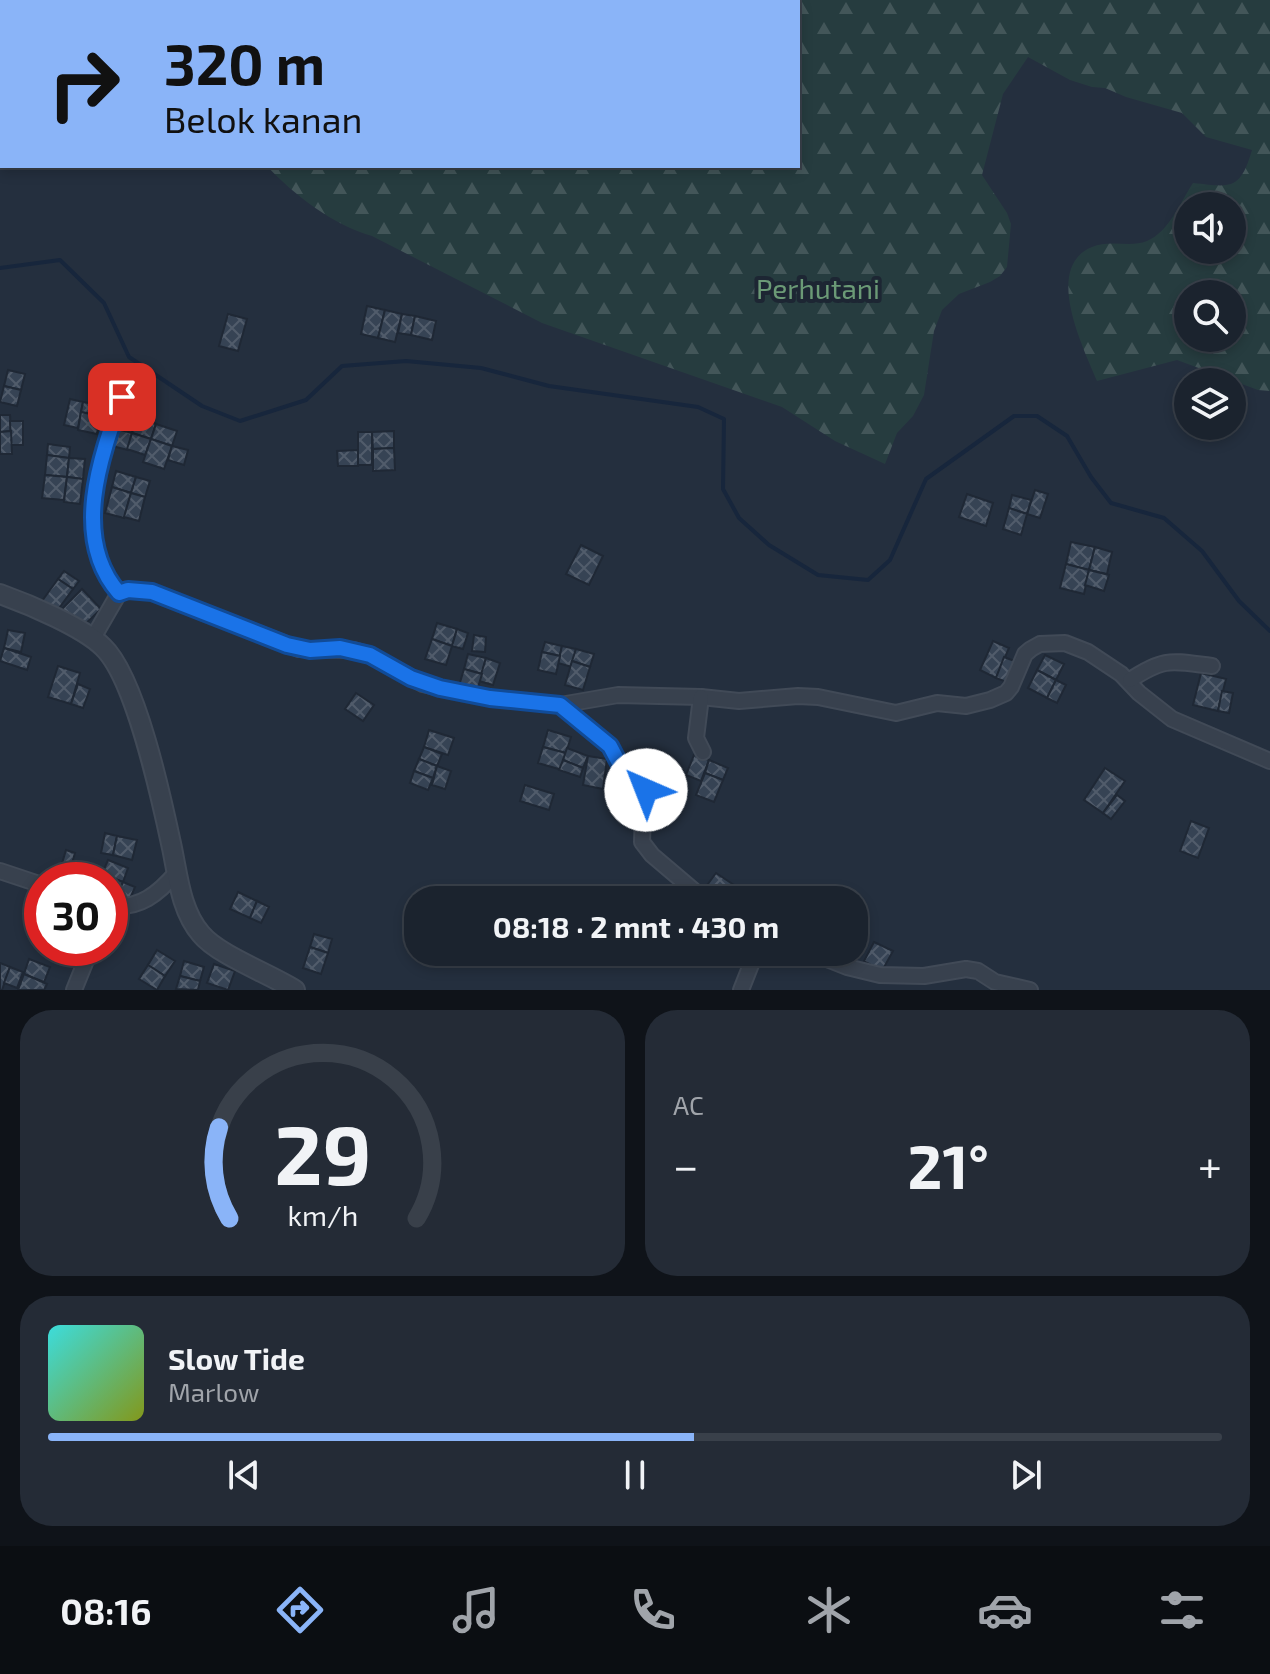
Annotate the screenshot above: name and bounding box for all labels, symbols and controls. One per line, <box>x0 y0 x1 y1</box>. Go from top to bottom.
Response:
text: 320 m <box>164 29 325 96</box>
icon: right <box>32 32 136 136</box>
text: Belok kanan <box>164 97 362 140</box>
map controls <box>1174 192 1246 440</box>
button: sound <box>1174 192 1246 264</box>
park label: Perhutani <box>756 271 880 305</box>
button: search <box>1174 280 1246 352</box>
pin <box>88 363 156 431</box>
button: layers <box>1174 368 1246 440</box>
icon: arrive <box>100 375 144 419</box>
position arrow <box>604 748 688 832</box>
speed limit sign: 30 <box>24 862 128 966</box>
text: 08:18 · 2 mnt · 430 m <box>493 908 779 944</box>
text: AC <box>673 1089 704 1120</box>
text: 29 <box>274 1102 371 1202</box>
text: 21° <box>908 1129 989 1201</box>
text: − <box>673 1138 699 1191</box>
text: + <box>1198 1138 1222 1191</box>
text: km/h <box>287 1197 358 1232</box>
text: Slow Tide <box>168 1340 305 1376</box>
text: Marlow <box>168 1376 259 1407</box>
icon: previous <box>222 1453 266 1497</box>
icon: pause <box>613 1453 657 1497</box>
icon: next <box>1004 1453 1048 1497</box>
icon: directions <box>272 1582 328 1638</box>
icon: music <box>448 1582 504 1638</box>
icon: phone <box>625 1582 681 1638</box>
icon: climate <box>801 1582 857 1638</box>
icon: car <box>977 1582 1033 1638</box>
icon: filters <box>1154 1582 1210 1638</box>
text: 08:16 <box>60 1589 151 1632</box>

